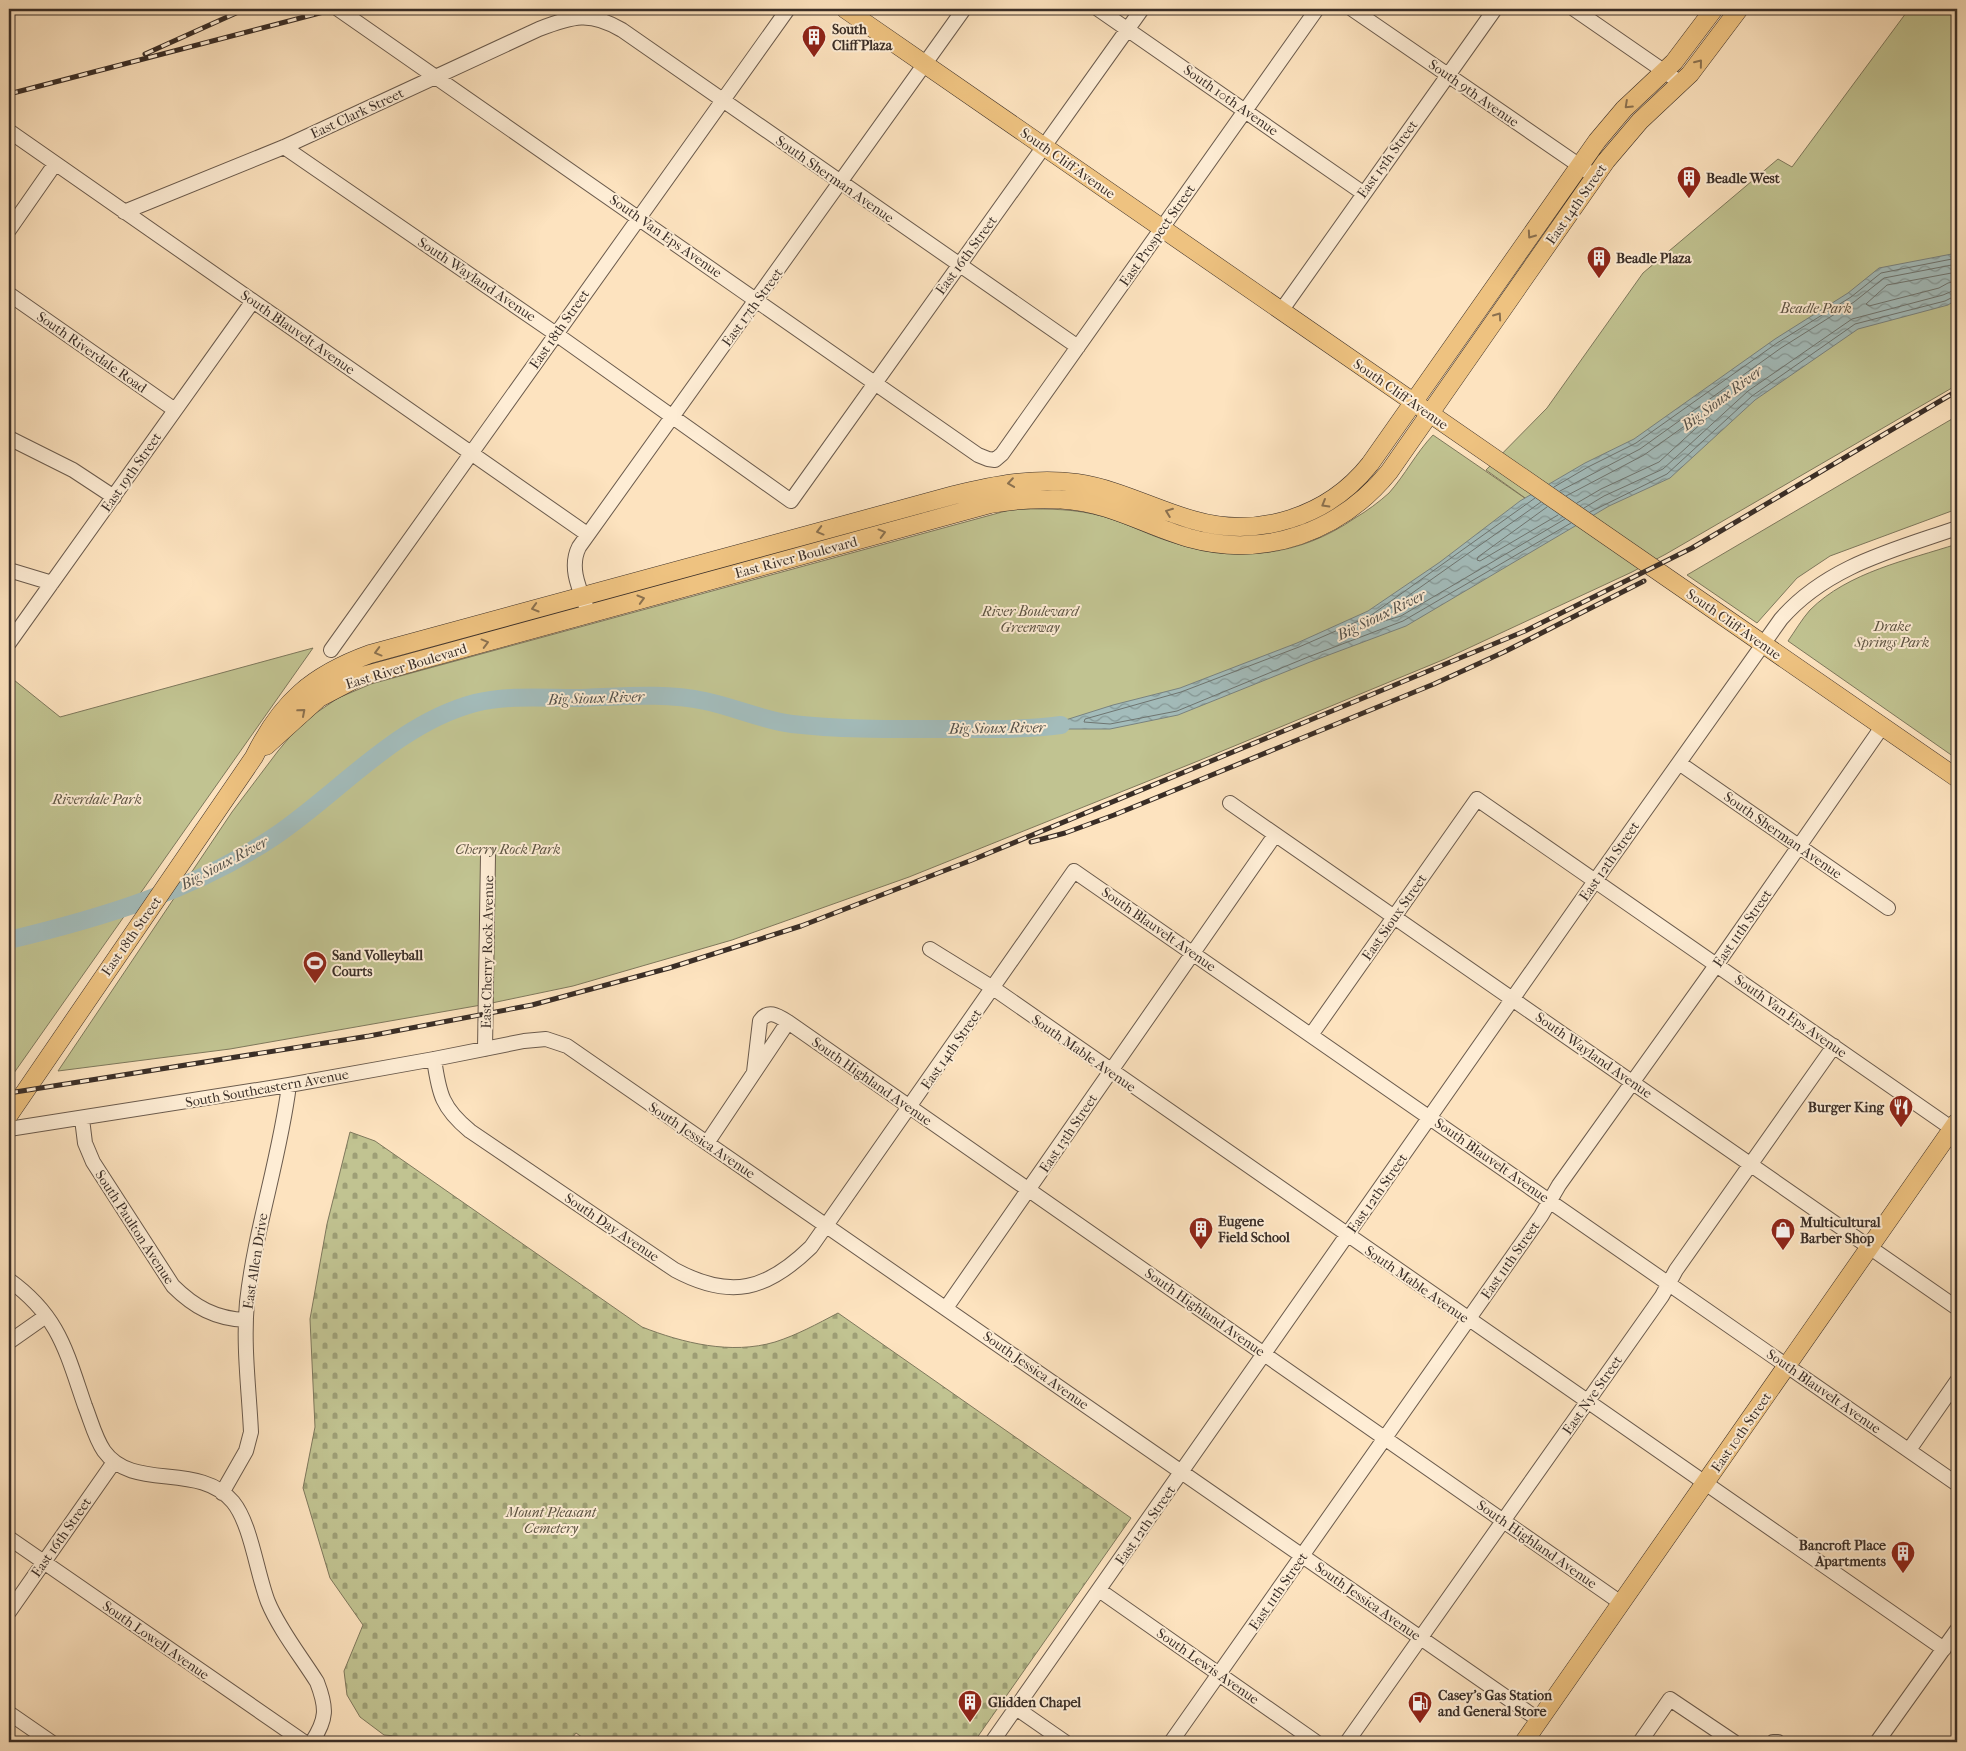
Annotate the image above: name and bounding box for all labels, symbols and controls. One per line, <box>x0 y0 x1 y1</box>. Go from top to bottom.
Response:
place label: South Cliff Plaza <box>832 21 893 54</box>
building icon: South Cliff Plaza <box>801 24 827 58</box>
street label: South 9th Avenue <box>1425 56 1522 131</box>
one-way arrow <box>1693 60 1702 69</box>
street label: South 10th Avenue <box>1180 61 1281 139</box>
street label: East Clark Street <box>308 84 407 142</box>
one-way arrow <box>1625 99 1634 108</box>
street label: East 15th Street <box>1353 117 1421 201</box>
street label: South Cliff Avenue <box>1017 124 1118 202</box>
street label: South Sherman Avenue <box>772 132 897 227</box>
street label: East 14th Street <box>1542 161 1610 248</box>
building icon: Beadle West <box>1676 165 1702 199</box>
place label: Beadle West <box>1706 170 1781 187</box>
street label: East Prospect Street <box>1116 181 1199 289</box>
street label: South Van Eps Avenue <box>606 191 725 282</box>
street label: East 16th Street <box>932 212 1001 298</box>
one-way arrow <box>1528 229 1537 239</box>
street label: South Wayland Avenue <box>415 234 539 325</box>
building icon: Beadle Plaza <box>1586 245 1612 279</box>
place label: Beadle Plaza <box>1616 250 1692 267</box>
street label: East 17th Street <box>718 265 787 350</box>
street label: East 18th Street <box>526 286 593 372</box>
street label: South Blauvelt Avenue <box>237 287 358 378</box>
park label: Beadle Park <box>1779 300 1852 317</box>
street label: South Riverdale Road <box>33 308 150 397</box>
one-way arrow <box>1492 312 1501 322</box>
street label: South Cliff Avenue <box>1350 355 1451 433</box>
water label: Big Sioux River <box>1677 361 1767 435</box>
street label: East 19th Street <box>98 429 165 515</box>
one-way arrow <box>1007 477 1016 487</box>
one-way arrow <box>1321 498 1330 508</box>
one-way arrow <box>1165 508 1174 518</box>
one-way arrow <box>817 526 825 536</box>
one-way arrow <box>878 528 886 538</box>
street label: East River Boulevard <box>733 533 860 582</box>
water label: Big Sioux River <box>1333 585 1429 645</box>
street label: South Cliff Avenue <box>1683 585 1784 663</box>
one-way arrow <box>637 595 645 605</box>
one-way arrow <box>531 603 540 613</box>
park label: River Boulevard Greenway <box>981 603 1080 636</box>
park label: Drake Springs Park <box>1854 618 1929 651</box>
one-way arrow <box>480 638 488 648</box>
street label: East River Boulevard <box>343 640 469 693</box>
one-way arrow <box>375 646 383 656</box>
water label: Big Sioux River <box>547 687 646 709</box>
one-way arrow <box>296 708 305 717</box>
water label: Big Sioux River <box>948 718 1047 738</box>
street label: South Sherman Avenue <box>1720 788 1845 883</box>
park label: Riverdale Park <box>51 791 142 808</box>
street label: East 12th Street <box>1576 818 1643 904</box>
water label: Big Sioux River <box>176 832 272 894</box>
park label: Cherry Rock Park <box>455 841 561 858</box>
street label: East Sioux Street <box>1358 871 1430 964</box>
street label: East Cherry Rock Avenue <box>478 875 497 1029</box>
street label: South Blauvelt Avenue <box>1098 884 1219 975</box>
street label: East 11th Street <box>1709 886 1775 970</box>
street label: East 18th Street <box>98 893 165 979</box>
place label: Sand Volleyball Courts <box>332 947 423 980</box>
sports icon: Sand Volleyball Courts <box>302 950 328 984</box>
street label: South Van Eps Avenue <box>1731 971 1850 1062</box>
street label: East 14th Street <box>917 1006 985 1093</box>
street label: South Wayland Avenue <box>1532 1009 1655 1102</box>
street label: South Mable Avenue <box>1028 1011 1139 1096</box>
street label: South Highland Avenue <box>808 1034 935 1129</box>
street label: South Southeastern Avenue <box>184 1066 350 1111</box>
street label: East 13th Street <box>1036 1091 1101 1176</box>
restaurant icon: Burger King <box>1888 1094 1914 1128</box>
street label: South Jessica Avenue <box>645 1098 758 1182</box>
place label: Burger King <box>1808 1099 1885 1116</box>
street label: South Blauvelt Avenue <box>1431 1115 1552 1206</box>
street label: East 12th Street <box>1344 1150 1411 1236</box>
street label: South Paulton Avenue <box>91 1167 178 1288</box>
street label: South Day Avenue <box>561 1189 662 1265</box>
street label: East Allen Drive <box>239 1212 271 1310</box>
place label: Eugene Field School <box>1217 1213 1290 1246</box>
place label: Multicultural Barber Shop <box>1799 1214 1881 1247</box>
building icon: Eugene Field School <box>1188 1216 1214 1250</box>
shop icon: Multicultural Barber Shop <box>1770 1217 1796 1251</box>
street label: East 11th Street <box>1477 1218 1543 1302</box>
street label: South Mable Avenue <box>1361 1242 1472 1327</box>
street label: South Highland Avenue <box>1141 1265 1268 1360</box>
street label: South Jessica Avenue <box>980 1328 1092 1413</box>
street label: South Blauvelt Avenue <box>1763 1346 1884 1437</box>
street label: East Nye Street <box>1559 1353 1626 1438</box>
street label: East 10th Street <box>1708 1389 1775 1476</box>
street label: East 12th Street <box>1112 1482 1179 1568</box>
street label: East 16th Street <box>28 1494 95 1580</box>
street label: South Highland Avenue <box>1473 1497 1600 1592</box>
park label: Mount Pleasant Cemetery <box>505 1504 597 1537</box>
place label: Bancroft Place Apartments <box>1799 1537 1887 1570</box>
building icon: Bancroft Place Apartments <box>1890 1540 1916 1574</box>
street label: East 11th Street <box>1245 1549 1311 1633</box>
street label: South Jessica Avenue <box>1312 1559 1424 1644</box>
street label: South Lowell Avenue <box>99 1597 212 1684</box>
street label: South Lewis Avenue <box>1153 1625 1262 1708</box>
place label: Casey's Gas Station and General Store <box>1438 1687 1553 1720</box>
building icon: Glidden Chapel <box>957 1689 983 1723</box>
fuel station icon: Casey's Gas Station and General Store <box>1407 1690 1433 1724</box>
place label: Glidden Chapel <box>988 1694 1081 1711</box>

